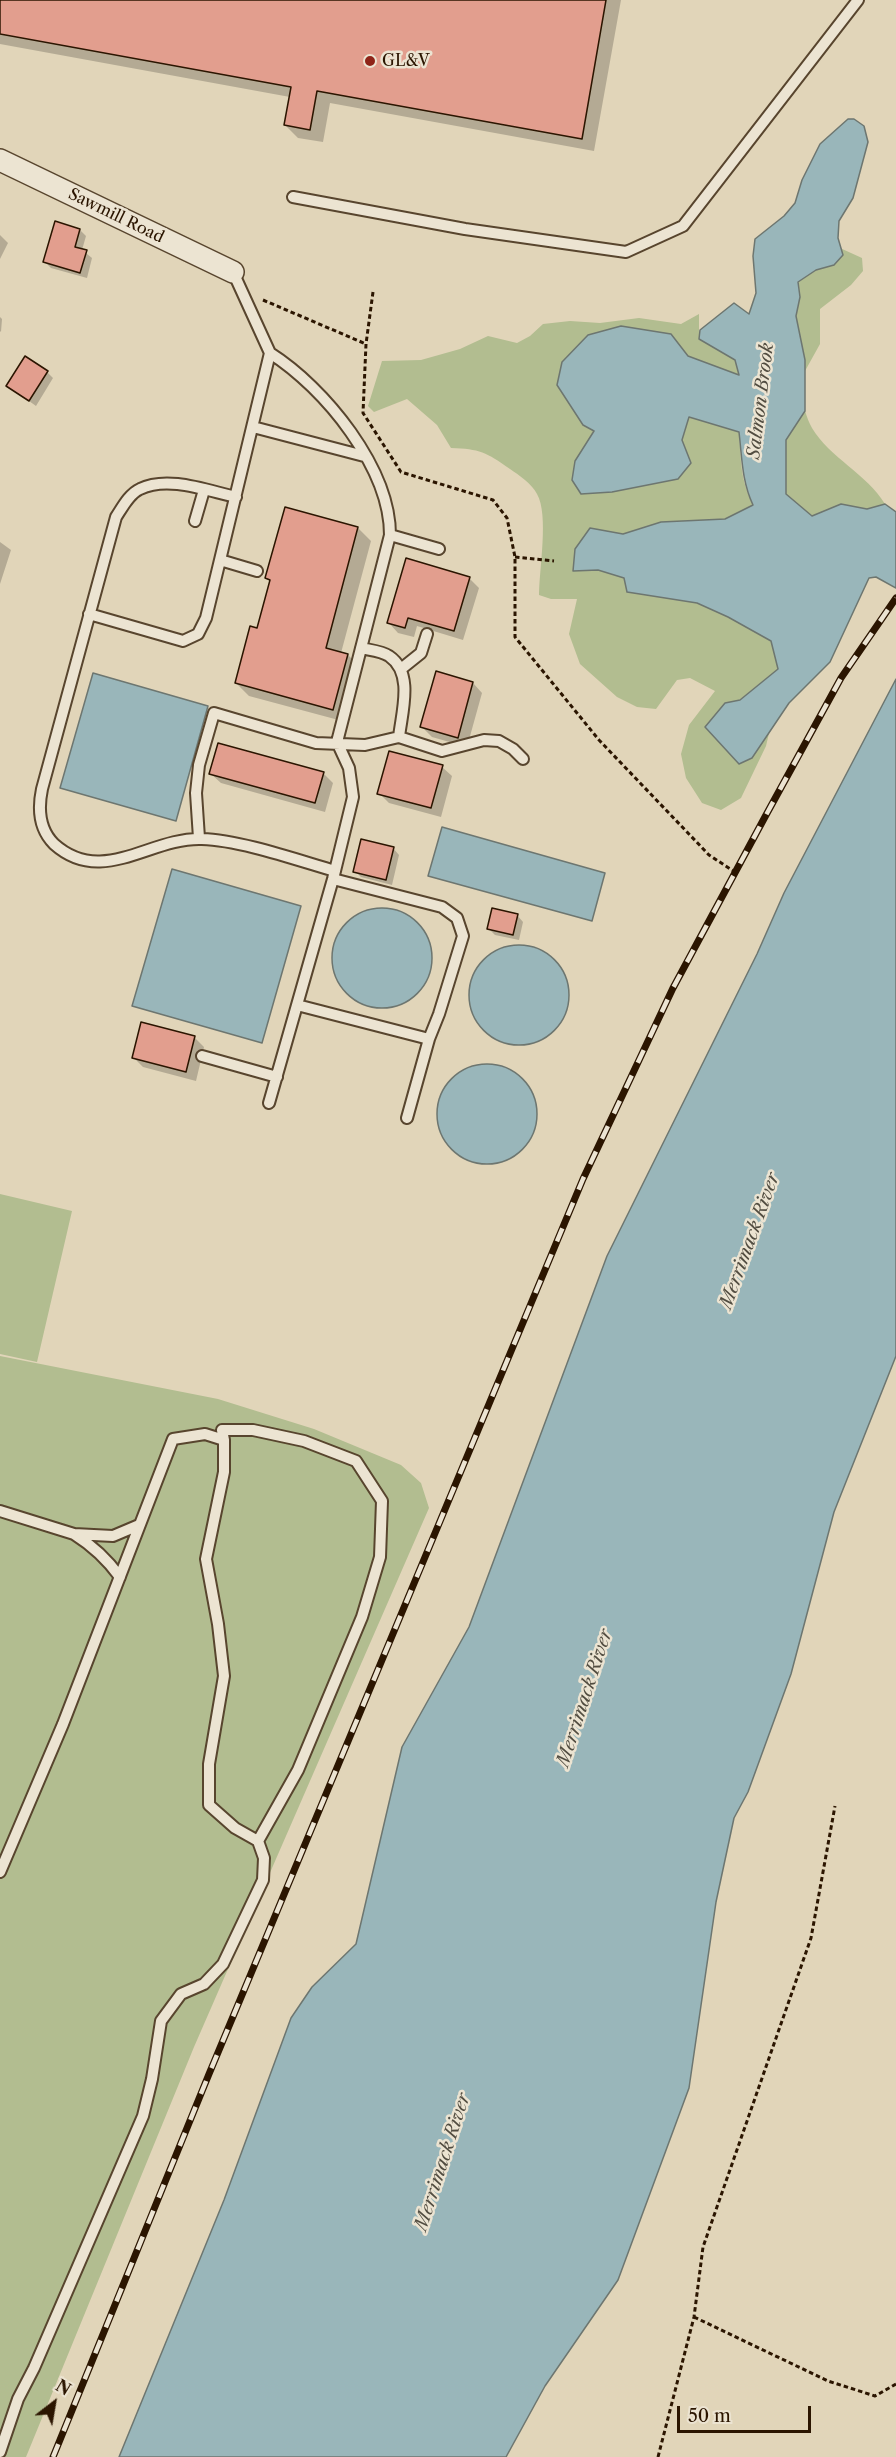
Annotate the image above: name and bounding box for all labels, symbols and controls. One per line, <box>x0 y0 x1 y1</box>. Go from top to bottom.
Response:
place label: GL&V <box>382 51 429 71</box>
marker: GL&V <box>363 54 377 68</box>
street label: Sawmill Road <box>65 185 167 247</box>
water label: Salmon Brook <box>743 342 779 460</box>
water label: Merrimack River <box>715 1170 785 1312</box>
water label: Merrimack River <box>553 1627 617 1769</box>
water label: Merrimack River <box>411 2091 475 2233</box>
north arrow <box>24 2373 84 2433</box>
text: N <box>52 2375 74 2400</box>
scale bar <box>680 2394 814 2432</box>
text: 50 m <box>688 2405 731 2427</box>

